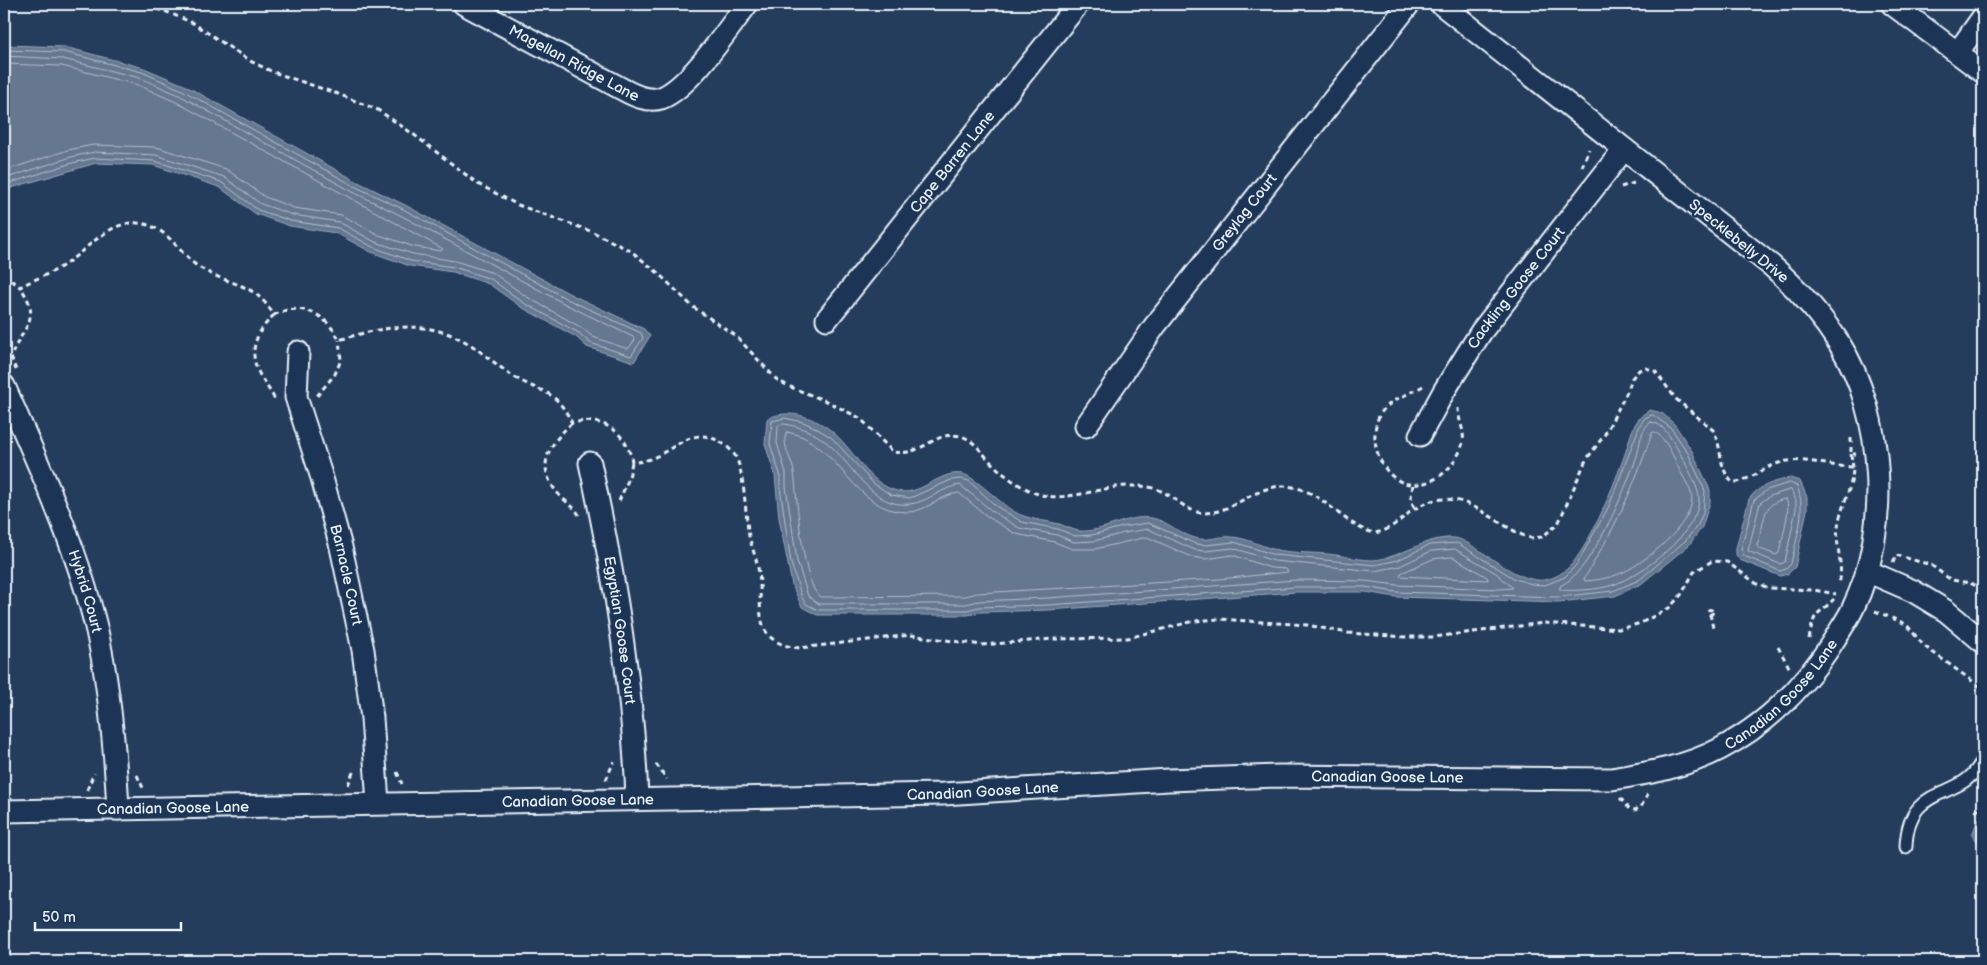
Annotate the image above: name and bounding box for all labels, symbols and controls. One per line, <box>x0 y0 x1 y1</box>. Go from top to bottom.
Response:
street label: Magellan Ridge Lane <box>505 21 642 106</box>
street label: Cape Barren Lane <box>906 107 999 217</box>
street label: Greylag Court <box>1208 170 1282 256</box>
street label: Specklebelly Drive <box>1685 195 1793 288</box>
street label: Cackling Goose Court <box>1464 223 1570 353</box>
street label: Barnacle Court <box>325 522 367 628</box>
street label: Hybrid Court <box>63 547 106 635</box>
street label: Egyptian Goose Court <box>599 555 639 706</box>
street label: Canadian Goose Lane <box>1721 636 1842 754</box>
street label: Canadian Goose Lane <box>1311 767 1464 788</box>
street label: Canadian Goose Lane <box>907 778 1059 805</box>
street label: Canadian Goose Lane <box>502 790 654 812</box>
street label: Canadian Goose Lane <box>97 798 249 819</box>
scale bar <box>35 900 181 932</box>
text: 50 m <box>42 908 76 927</box>

